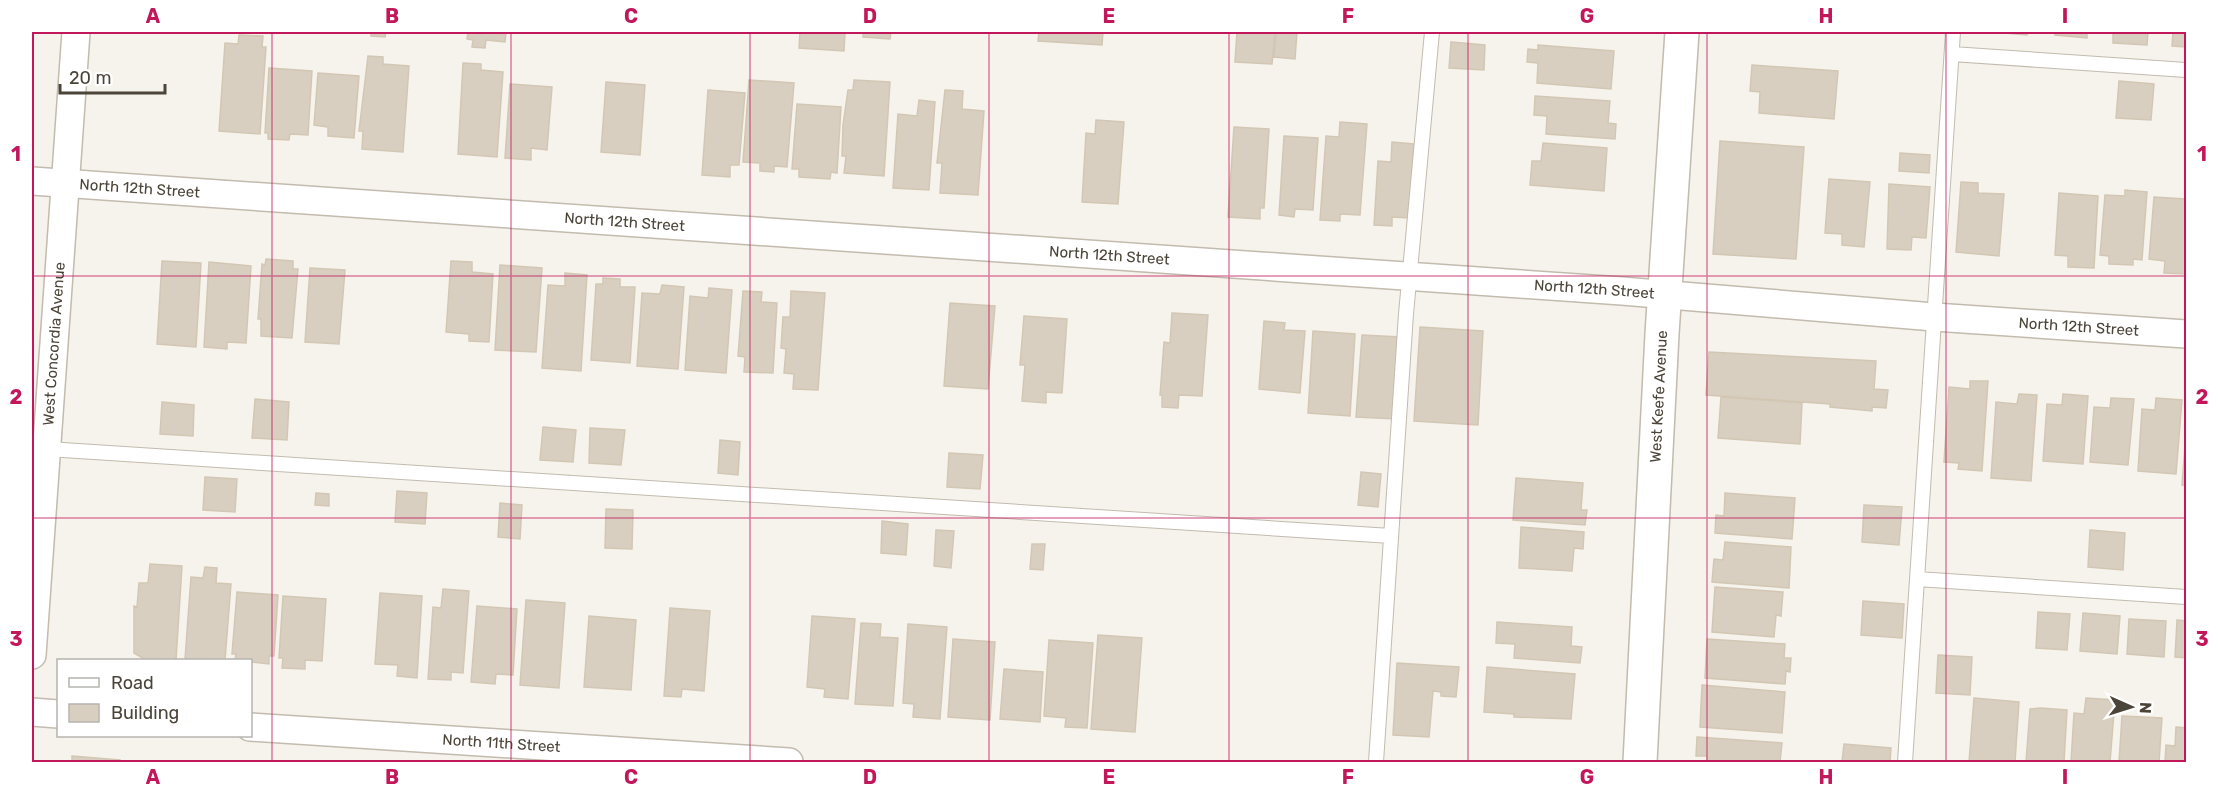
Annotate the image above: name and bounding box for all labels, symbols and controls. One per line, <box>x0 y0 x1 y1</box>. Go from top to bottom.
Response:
text: A <box>146 4 161 28</box>
text: B <box>385 4 399 28</box>
text: C <box>624 4 638 28</box>
text: D <box>863 4 877 28</box>
text: E <box>1103 4 1115 28</box>
text: F <box>1342 4 1354 28</box>
text: G <box>1580 4 1594 28</box>
text: H <box>1819 4 1833 28</box>
text: I <box>2062 4 2068 28</box>
scale bar <box>60 57 165 95</box>
text: 20 m <box>69 67 111 89</box>
text: 1 <box>11 142 21 166</box>
text: 1 <box>2197 142 2207 166</box>
street label: North 12th Street <box>79 175 201 202</box>
street label: North 12th Street <box>564 209 686 235</box>
street label: North 12th Street <box>1049 242 1170 269</box>
street label: West Concordia Avenue <box>39 261 69 426</box>
street label: North 12th Street <box>1533 276 1655 303</box>
street label: North 12th Street <box>2018 314 2140 340</box>
street label: West Keefe Avenue <box>1646 330 1671 463</box>
text: 2 <box>10 385 23 409</box>
text: 2 <box>2196 385 2209 409</box>
text: 3 <box>9 627 23 651</box>
text: 3 <box>2195 627 2209 651</box>
legend <box>57 659 252 737</box>
text: Road <box>111 672 154 694</box>
north arrow <box>2101 677 2161 737</box>
text: Building <box>111 702 179 724</box>
text: N <box>2136 702 2155 714</box>
street label: North 11th Street <box>442 731 561 756</box>
text: A <box>146 765 161 789</box>
text: B <box>385 765 399 789</box>
text: C <box>624 765 638 789</box>
text: D <box>863 765 877 789</box>
text: E <box>1103 765 1115 789</box>
text: F <box>1342 765 1354 789</box>
text: G <box>1580 765 1594 789</box>
text: H <box>1819 765 1833 789</box>
text: I <box>2062 765 2068 789</box>

